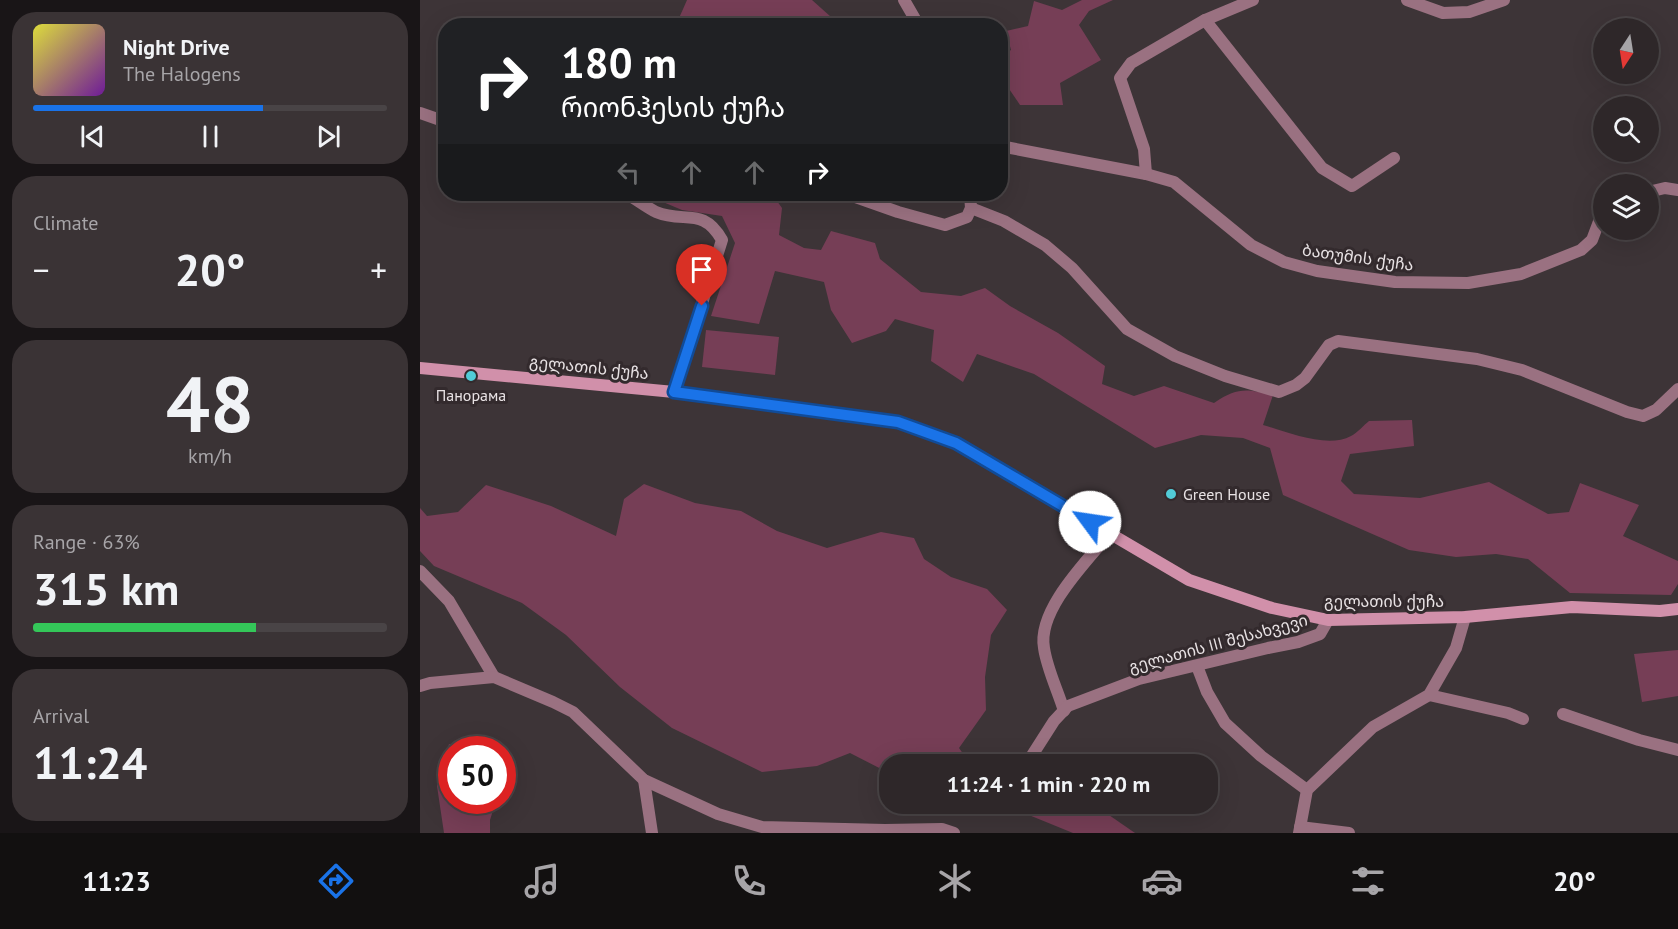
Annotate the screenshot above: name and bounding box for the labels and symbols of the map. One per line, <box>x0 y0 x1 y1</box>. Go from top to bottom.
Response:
north arrow <box>1593 18 1659 84</box>
street label: ბათუმის ქუჩა <box>1301 239 1415 275</box>
pin <box>676 244 727 306</box>
street label: გელათის ქუჩა <box>528 351 650 384</box>
marker: Панорама <box>464 369 478 383</box>
place label: Панорама <box>436 385 506 405</box>
place label: Green House <box>1183 484 1270 504</box>
marker: Green House <box>1164 487 1178 501</box>
position arrow <box>1058 490 1122 554</box>
street label: გელათის ქუჩა <box>1324 591 1444 612</box>
street label: გელათის III შესახვევი <box>1126 609 1310 677</box>
speed limit sign: 50 <box>438 736 516 814</box>

